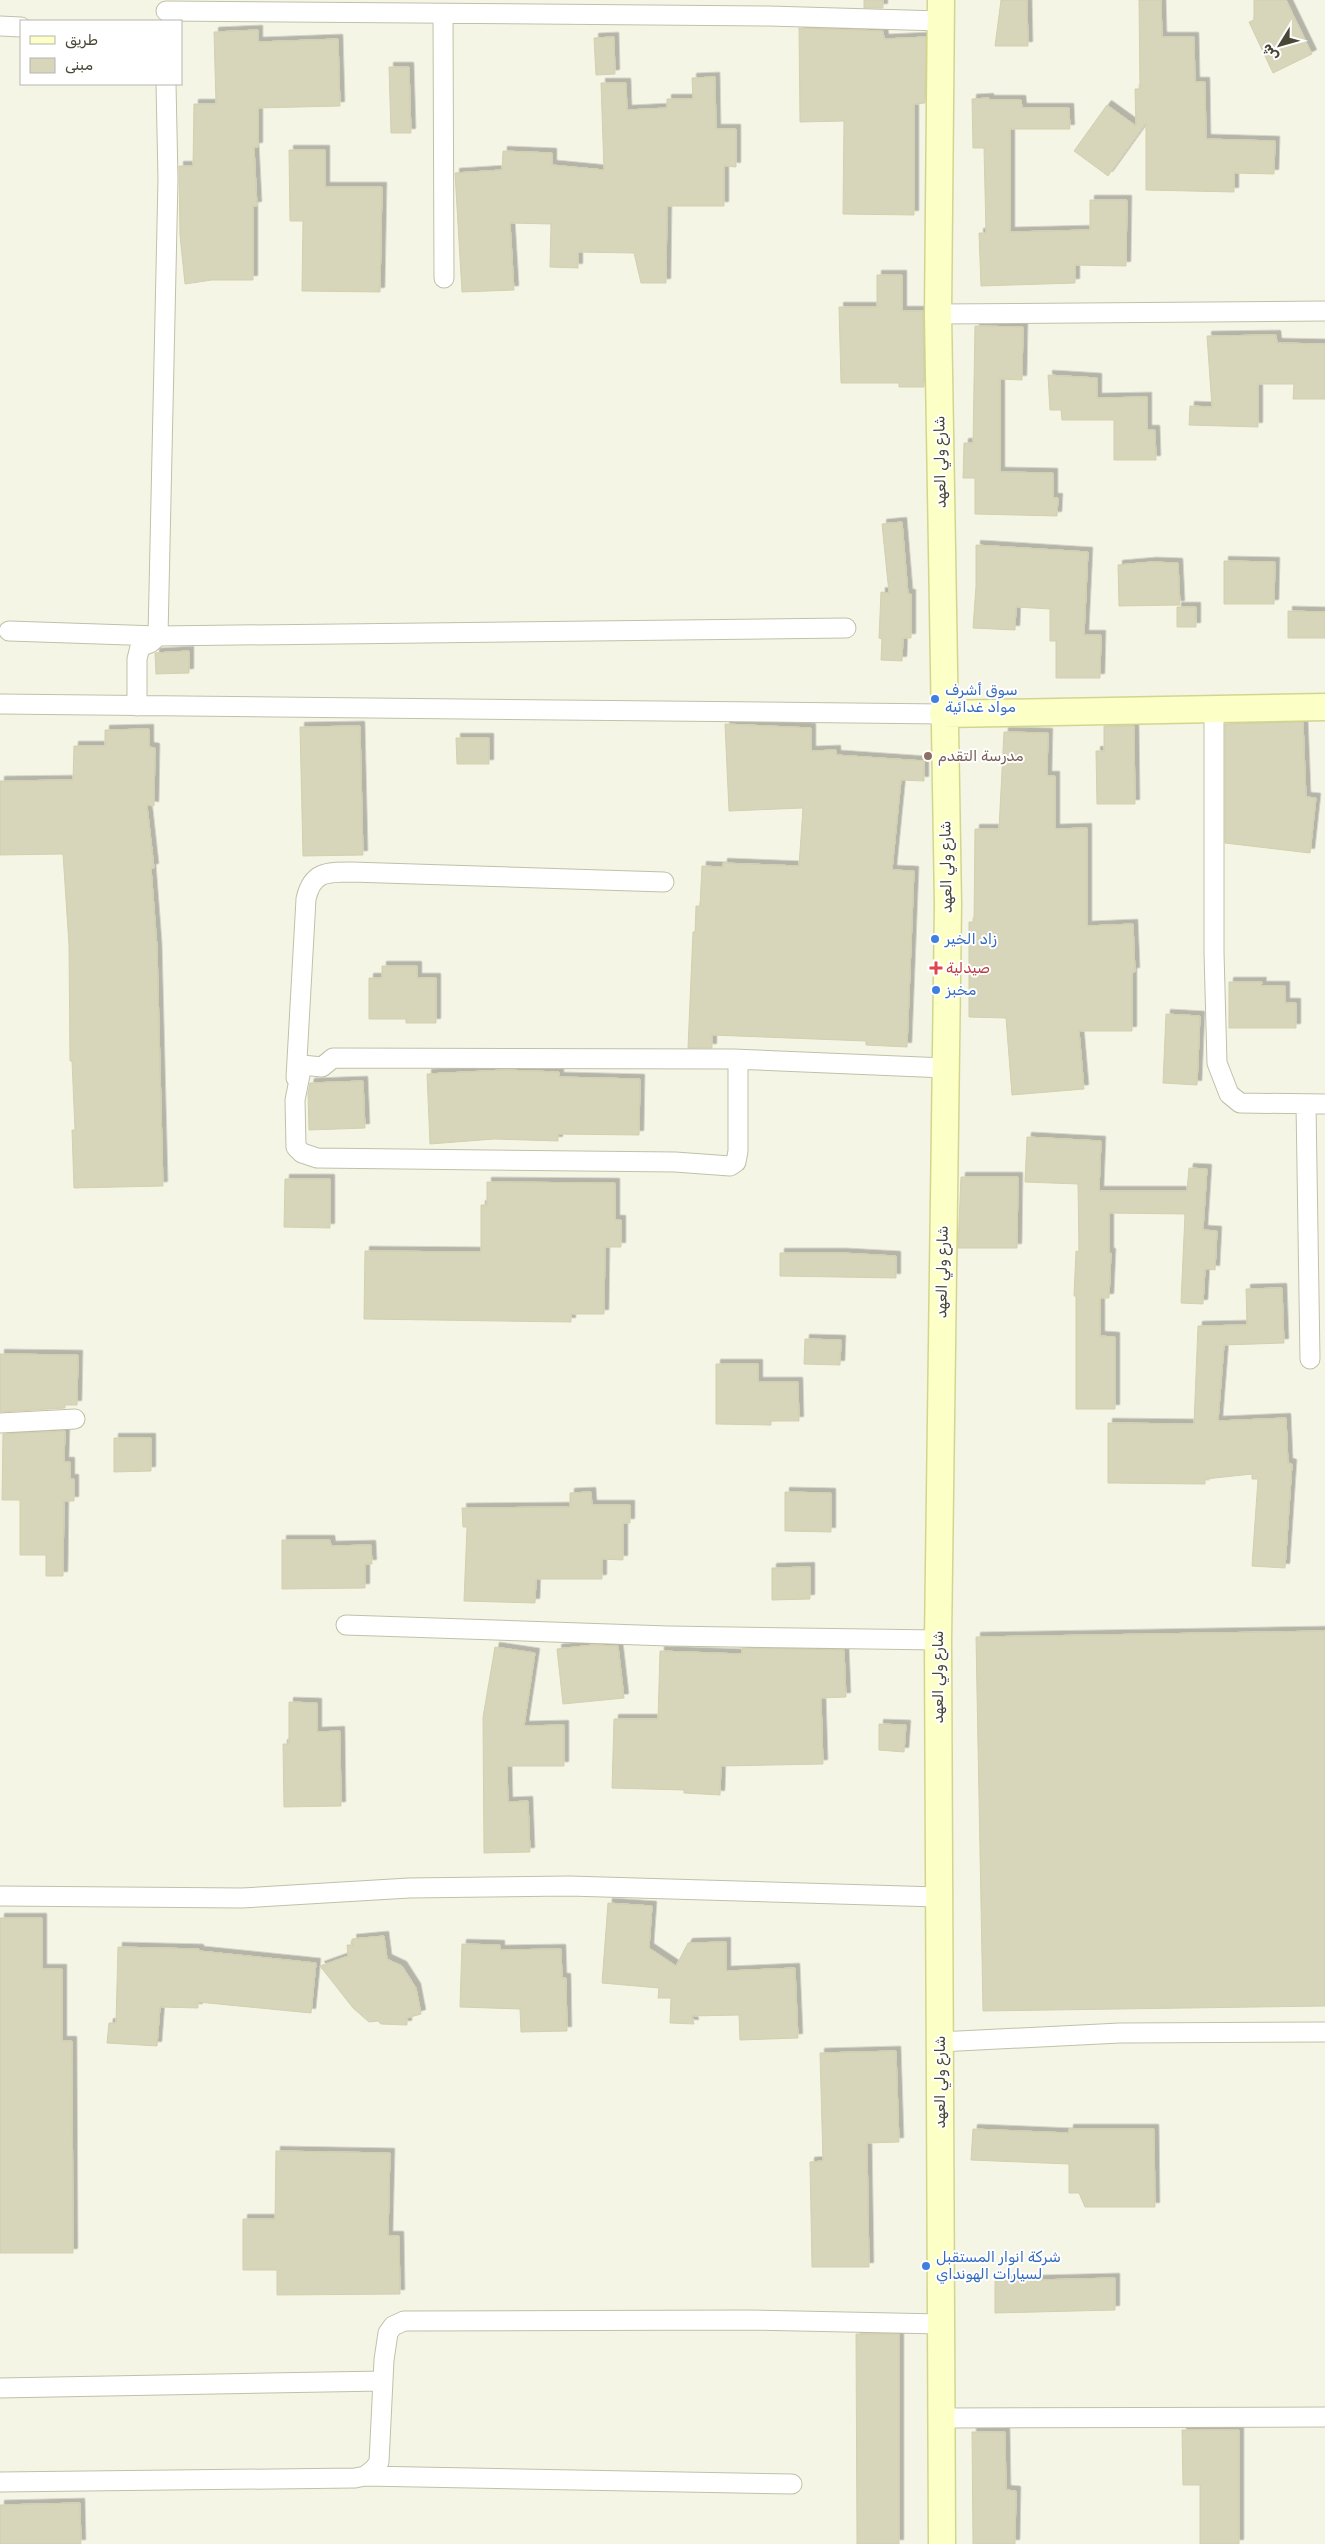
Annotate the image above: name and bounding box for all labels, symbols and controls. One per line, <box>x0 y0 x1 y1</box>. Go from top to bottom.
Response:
legend <box>20 20 182 85</box>
north arrow <box>1255 20 1305 70</box>
text: طريق <box>65 31 98 49</box>
text: ش <box>1258 40 1282 65</box>
text: مبنى <box>65 56 93 74</box>
street label: شارع ولي العهد <box>930 415 953 509</box>
place label: سوق أشرف مواد غدائية <box>945 681 1018 716</box>
marker: سوق أشرف مواد غدائية <box>929 693 941 705</box>
place label: مدرسة التقدم <box>938 747 1024 766</box>
marker: مدرسة التقدم <box>922 750 934 762</box>
street label: شارع ولي العهد <box>936 820 959 914</box>
place label: زاد الخير <box>944 930 997 948</box>
marker: زاد الخير <box>929 933 941 945</box>
place label: صيدلية <box>946 959 990 977</box>
marker: صيدلية <box>930 962 942 974</box>
place label: مخبز <box>945 981 976 999</box>
marker: مخبز <box>930 984 942 996</box>
street label: شارع ولي العهد <box>932 1225 955 1319</box>
street label: شارع ولي العهد <box>929 1631 950 1723</box>
street label: شارع ولي العهد <box>931 2036 952 2128</box>
place label: شركة انوار المستقبل لسيارات الهونداي <box>936 2248 1061 2284</box>
marker: شركة انوار المستقبل لسيارات الهونداي <box>920 2260 932 2272</box>

